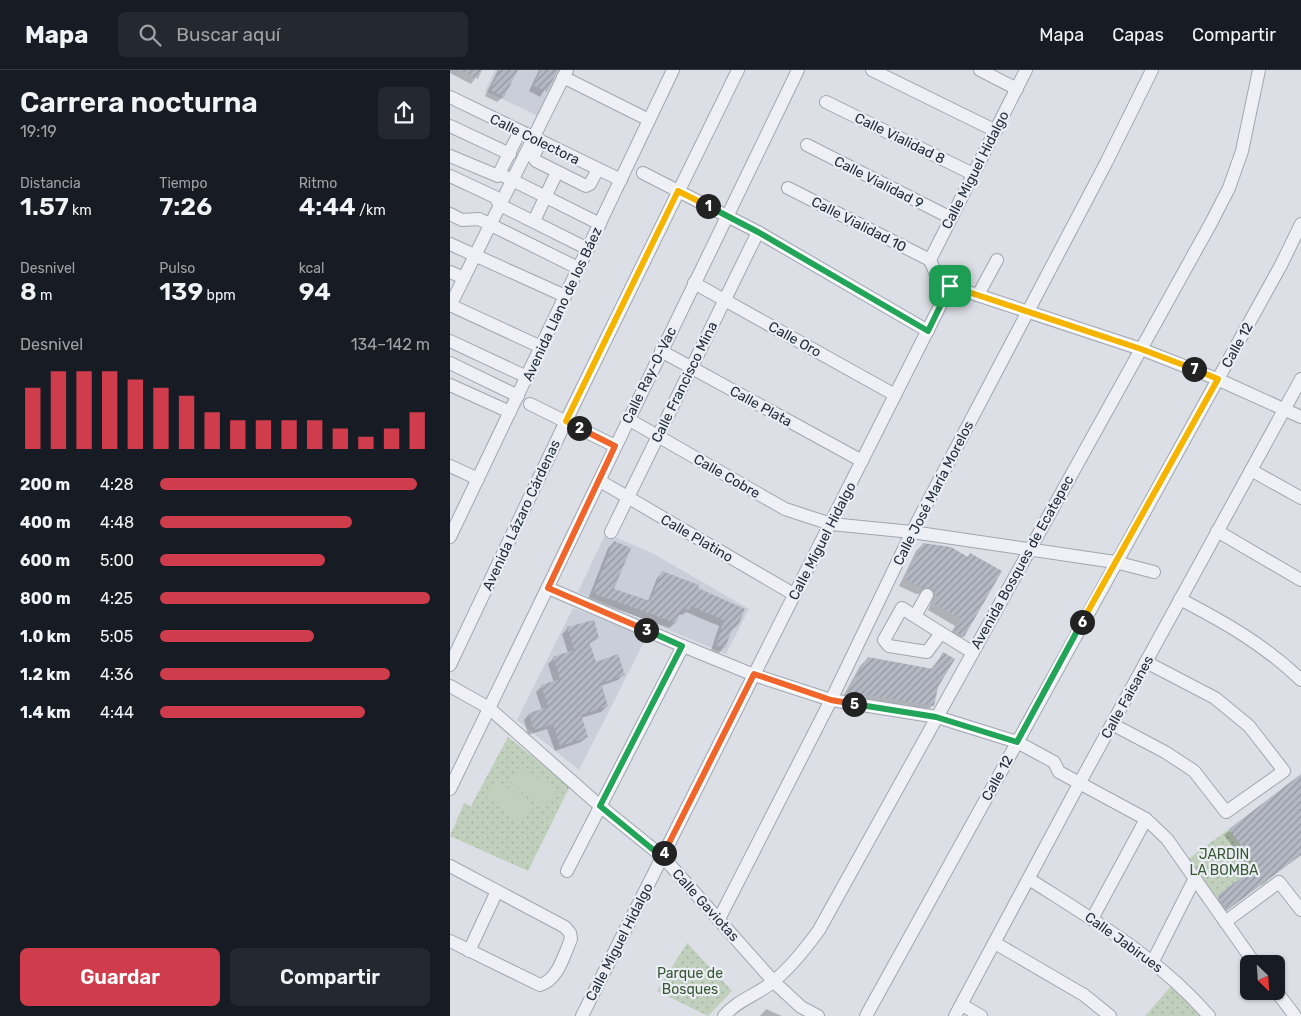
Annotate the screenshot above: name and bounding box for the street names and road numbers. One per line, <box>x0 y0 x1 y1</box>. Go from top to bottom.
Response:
street label: Calle Miguel Hidalgo <box>938 108 1013 232</box>
street label: Calle Vialidad 8 <box>852 109 948 168</box>
street label: Calle Colectora <box>487 110 583 169</box>
street label: Calle Vialidad 9 <box>831 153 926 212</box>
street label: Calle Vialidad 10 <box>808 193 909 256</box>
street label: Avenida Llano de los Báez <box>519 224 606 384</box>
street label: Calle Oro <box>765 318 824 361</box>
street label: Calle Francisco Mina <box>648 319 721 446</box>
street label: Calle 12 <box>1218 320 1257 371</box>
street label: Calle Ray-O-Vac <box>619 324 680 426</box>
street label: Calle Plata <box>727 382 795 430</box>
street label: Calle José María Morelos <box>890 418 977 568</box>
street label: Avenida Lázaro Cárdenas <box>479 437 564 593</box>
street label: Calle Cobre <box>691 451 763 502</box>
street label: Avenida Bosques de Ecatepec <box>967 472 1078 652</box>
street label: Calle Miguel Hidalgo <box>785 479 860 603</box>
street label: Calle Platino <box>658 511 736 566</box>
street label: Calle Faisanes <box>1098 653 1157 742</box>
street label: Calle 12 <box>978 753 1017 804</box>
street label: Calle Gaviotas <box>669 866 743 945</box>
street label: Calle Miguel Hidalgo <box>582 880 657 1004</box>
street label: Calle Jabirues <box>1081 908 1166 976</box>

